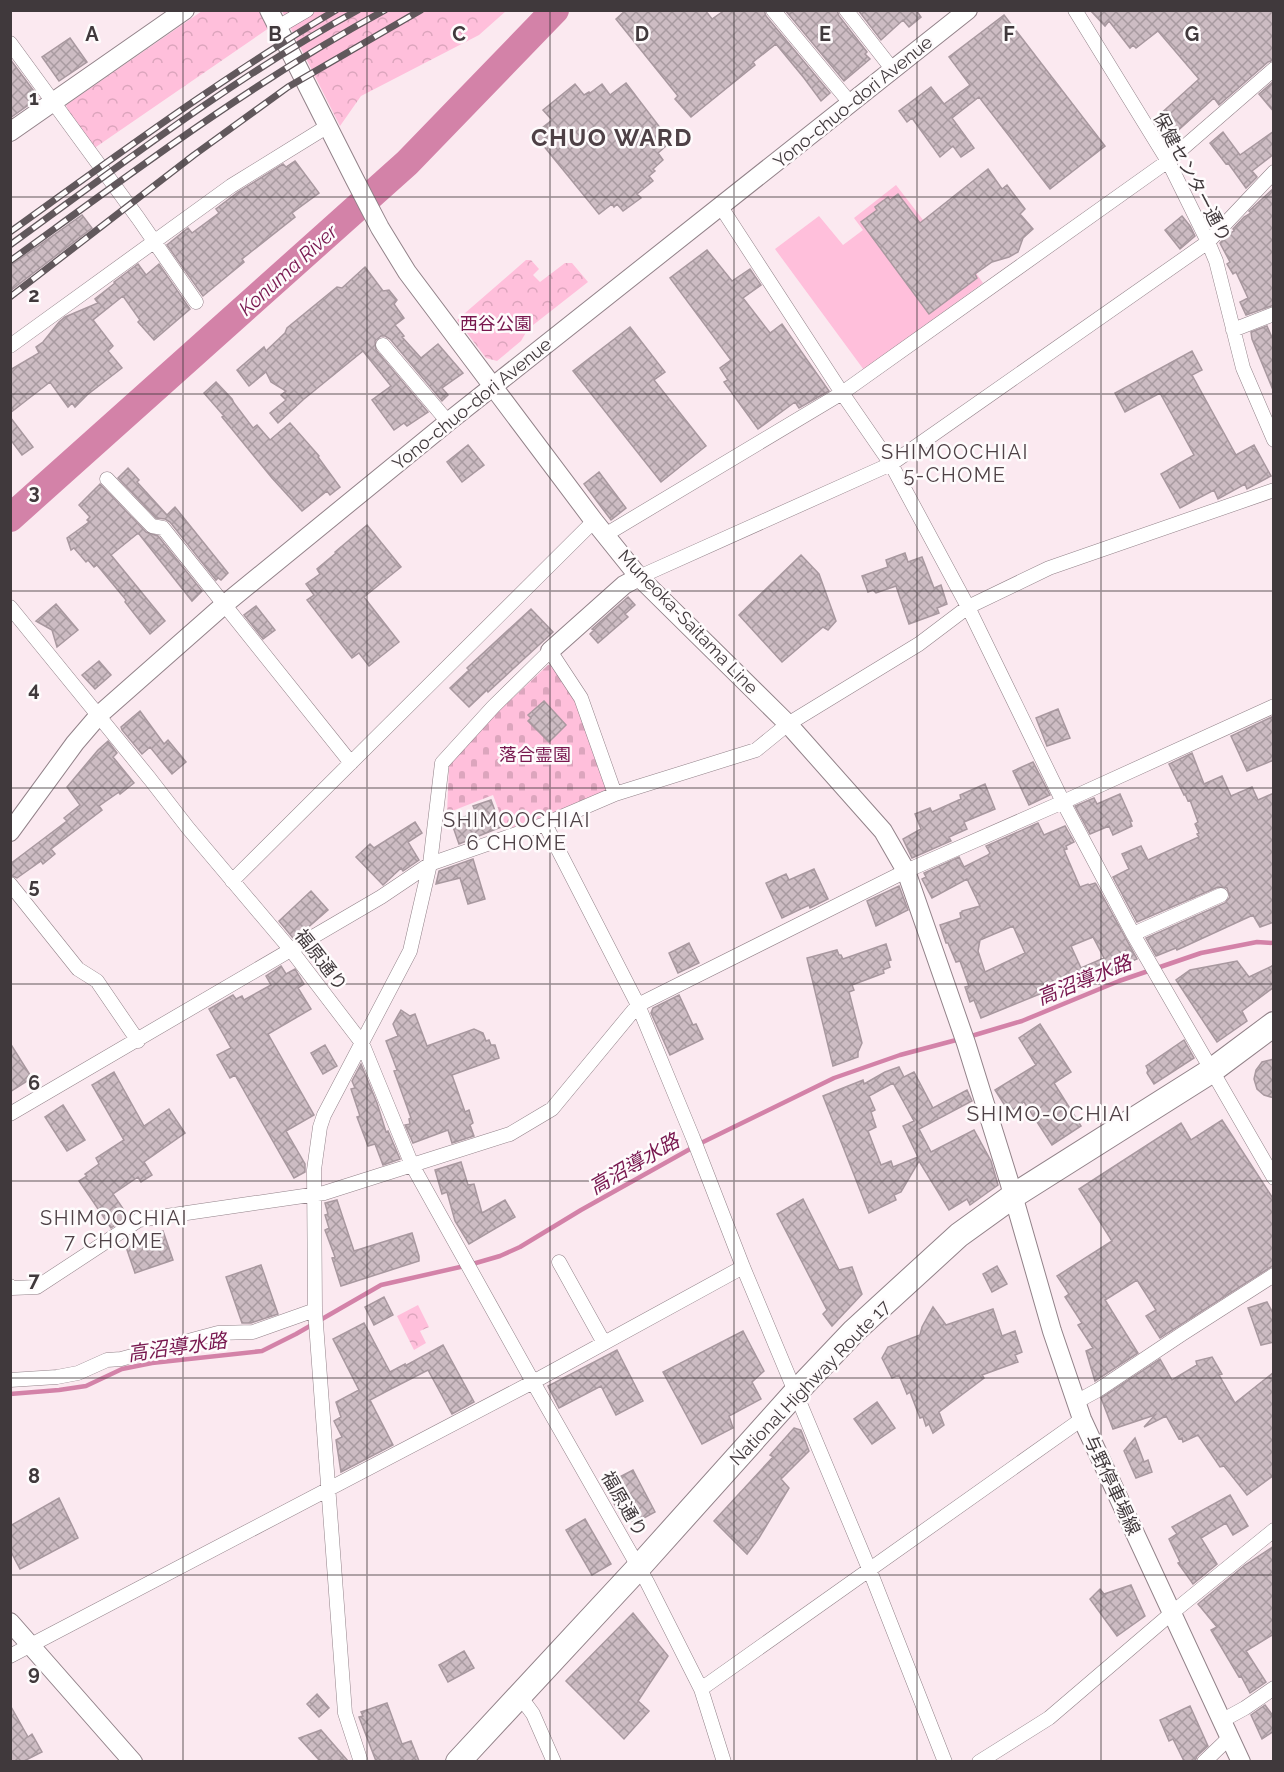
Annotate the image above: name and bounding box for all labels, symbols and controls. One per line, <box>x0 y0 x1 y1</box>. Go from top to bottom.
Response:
text: A <box>85 22 99 46</box>
text: B <box>268 22 282 46</box>
text: C <box>452 22 466 46</box>
text: D <box>635 22 649 46</box>
text: E <box>819 22 831 46</box>
text: F <box>1003 22 1015 46</box>
text: G <box>1185 22 1199 46</box>
street label: Yono-chuo-dori Avenue <box>769 31 937 172</box>
text: 1 <box>29 86 39 110</box>
street label: 保健センター通り <box>1149 108 1236 245</box>
district label: CHUO WARD <box>531 123 693 152</box>
water label: Konuma River <box>234 219 343 320</box>
text: 2 <box>28 283 40 307</box>
park label: 西谷公園 <box>460 313 532 334</box>
street label: Yono-chuo-dori Avenue <box>388 333 556 474</box>
district label: SHIMOOCHIAI 5-CHOME <box>881 440 1029 487</box>
text: 3 <box>28 480 40 504</box>
street label: Muneoka-Saitama Line <box>614 545 763 698</box>
text: 4 <box>28 677 40 701</box>
park label: 落合霊園 <box>499 744 571 765</box>
district label: SHIMOOCHIAI 6 CHOME <box>443 808 591 855</box>
text: 5 <box>28 874 40 898</box>
street label: 福原通り <box>291 925 352 995</box>
water label: 高沼導水路 <box>1033 949 1137 1010</box>
text: 6 <box>28 1071 40 1095</box>
district label: SHIMO-OCHIAI <box>967 1101 1131 1126</box>
water label: 高沼導水路 <box>585 1128 685 1199</box>
district label: SHIMOOCHIAI 7 CHOME <box>40 1206 188 1253</box>
text: 7 <box>28 1268 40 1292</box>
street label: National Highway Route 17 <box>725 1296 894 1469</box>
water label: 高沼導水路 <box>126 1328 230 1366</box>
street label: 与野停車場線 <box>1080 1431 1145 1538</box>
text: 8 <box>28 1464 40 1488</box>
street label: 福原通り <box>597 1467 652 1540</box>
text: 9 <box>28 1661 40 1685</box>

